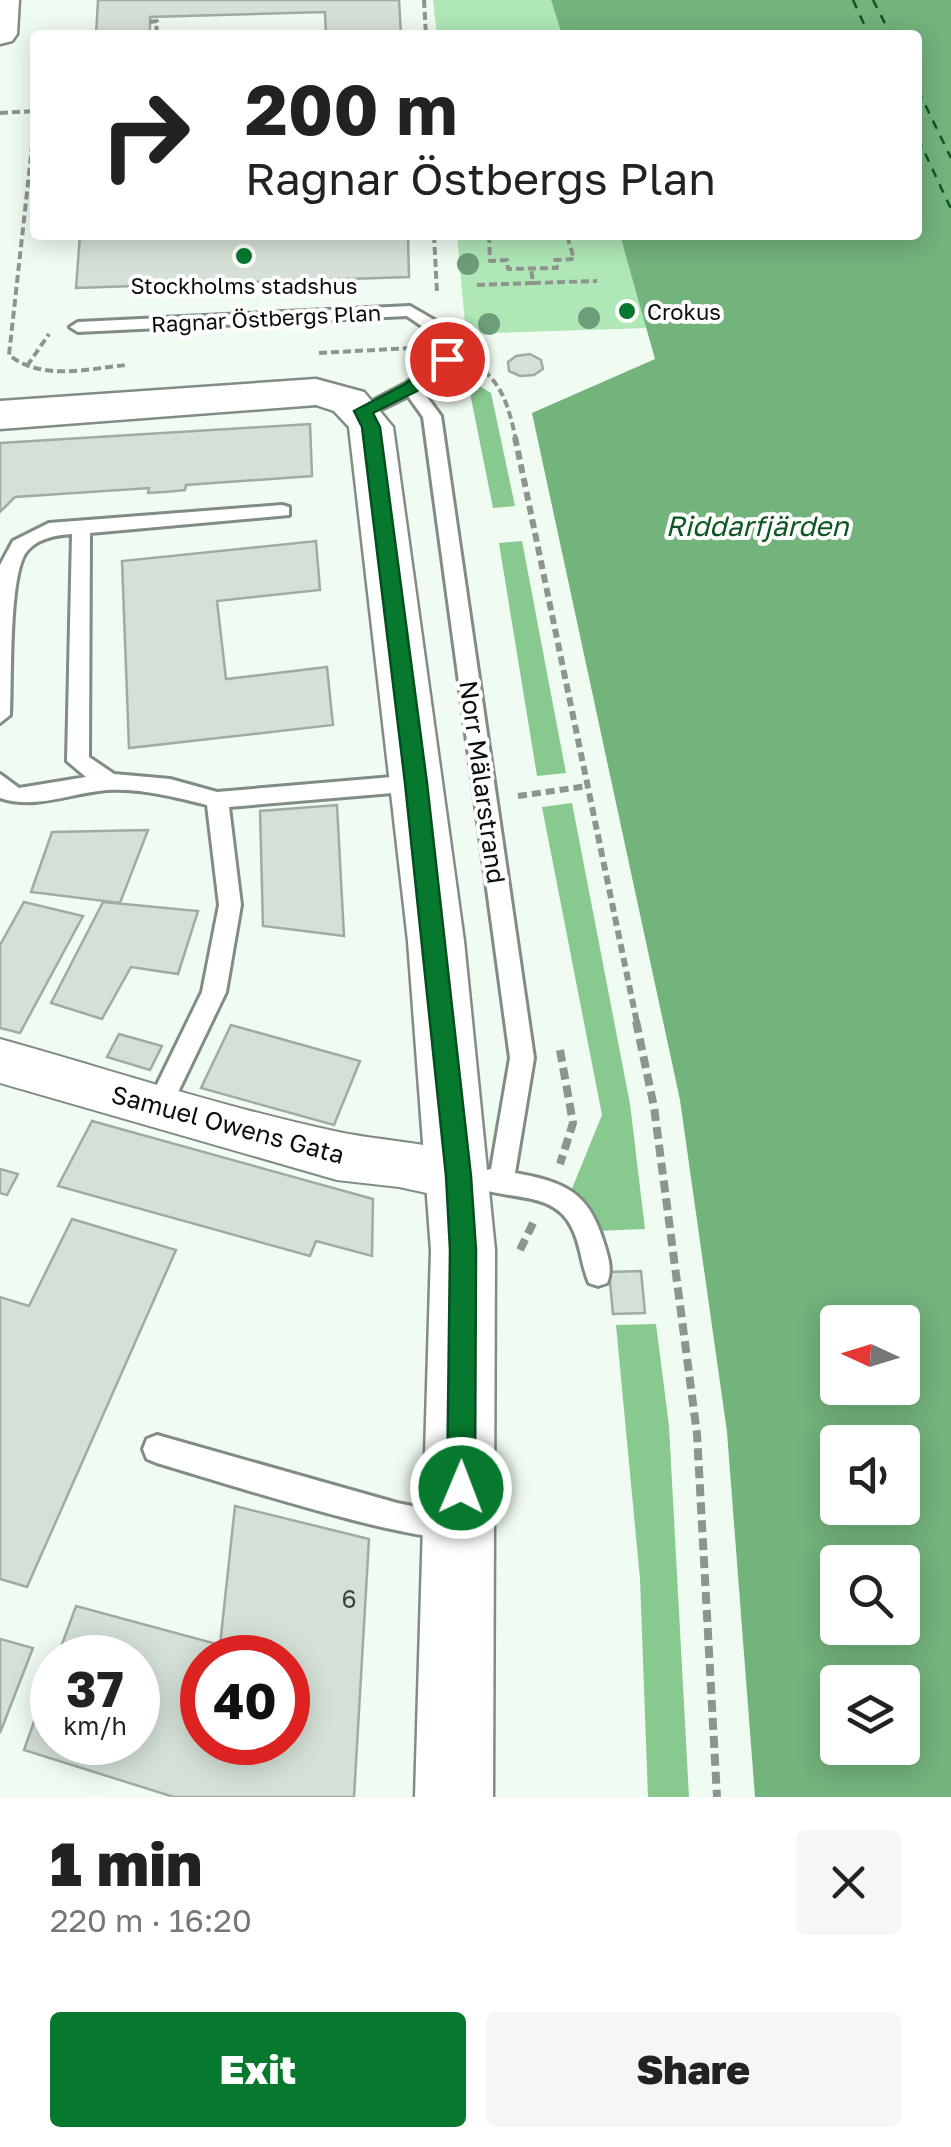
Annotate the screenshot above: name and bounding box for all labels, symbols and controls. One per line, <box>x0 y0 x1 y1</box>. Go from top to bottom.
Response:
text: 200 m <box>245 66 457 150</box>
icon: right <box>80 70 210 200</box>
text: Ragnar Östbergs Plan <box>245 151 716 205</box>
marker: Stockholms stadshus <box>233 245 255 267</box>
place label: Stockholms stadshus <box>130 272 358 299</box>
street label: Ragnar Östbergs Plan <box>150 298 382 338</box>
place label: Crokus <box>647 298 721 325</box>
marker: Crokus <box>616 300 638 322</box>
pin <box>405 317 490 402</box>
icon: arrive <box>420 332 475 387</box>
water label: Riddarfjärden <box>665 509 850 542</box>
street label: Norr Mälarstrand <box>453 678 513 886</box>
street label: Samuel Owens Gata <box>108 1078 348 1170</box>
north arrow <box>820 1305 920 1405</box>
map controls <box>820 1305 920 1765</box>
button: sound <box>820 1425 920 1525</box>
position arrow <box>409 1436 513 1540</box>
button: search <box>820 1545 920 1645</box>
house number: 6 <box>341 1583 357 1614</box>
speed limit sign: 40 <box>180 1635 310 1765</box>
text: 37 <box>66 1658 124 1718</box>
button: layers <box>820 1665 920 1765</box>
text: km/h <box>63 1710 127 1741</box>
text: 1 min <box>50 1827 202 1899</box>
button: close <box>796 1830 901 1935</box>
text: 220 m · 16:20 <box>50 1901 252 1939</box>
button: Exit <box>50 2012 466 2127</box>
button: Share <box>486 2012 901 2127</box>

